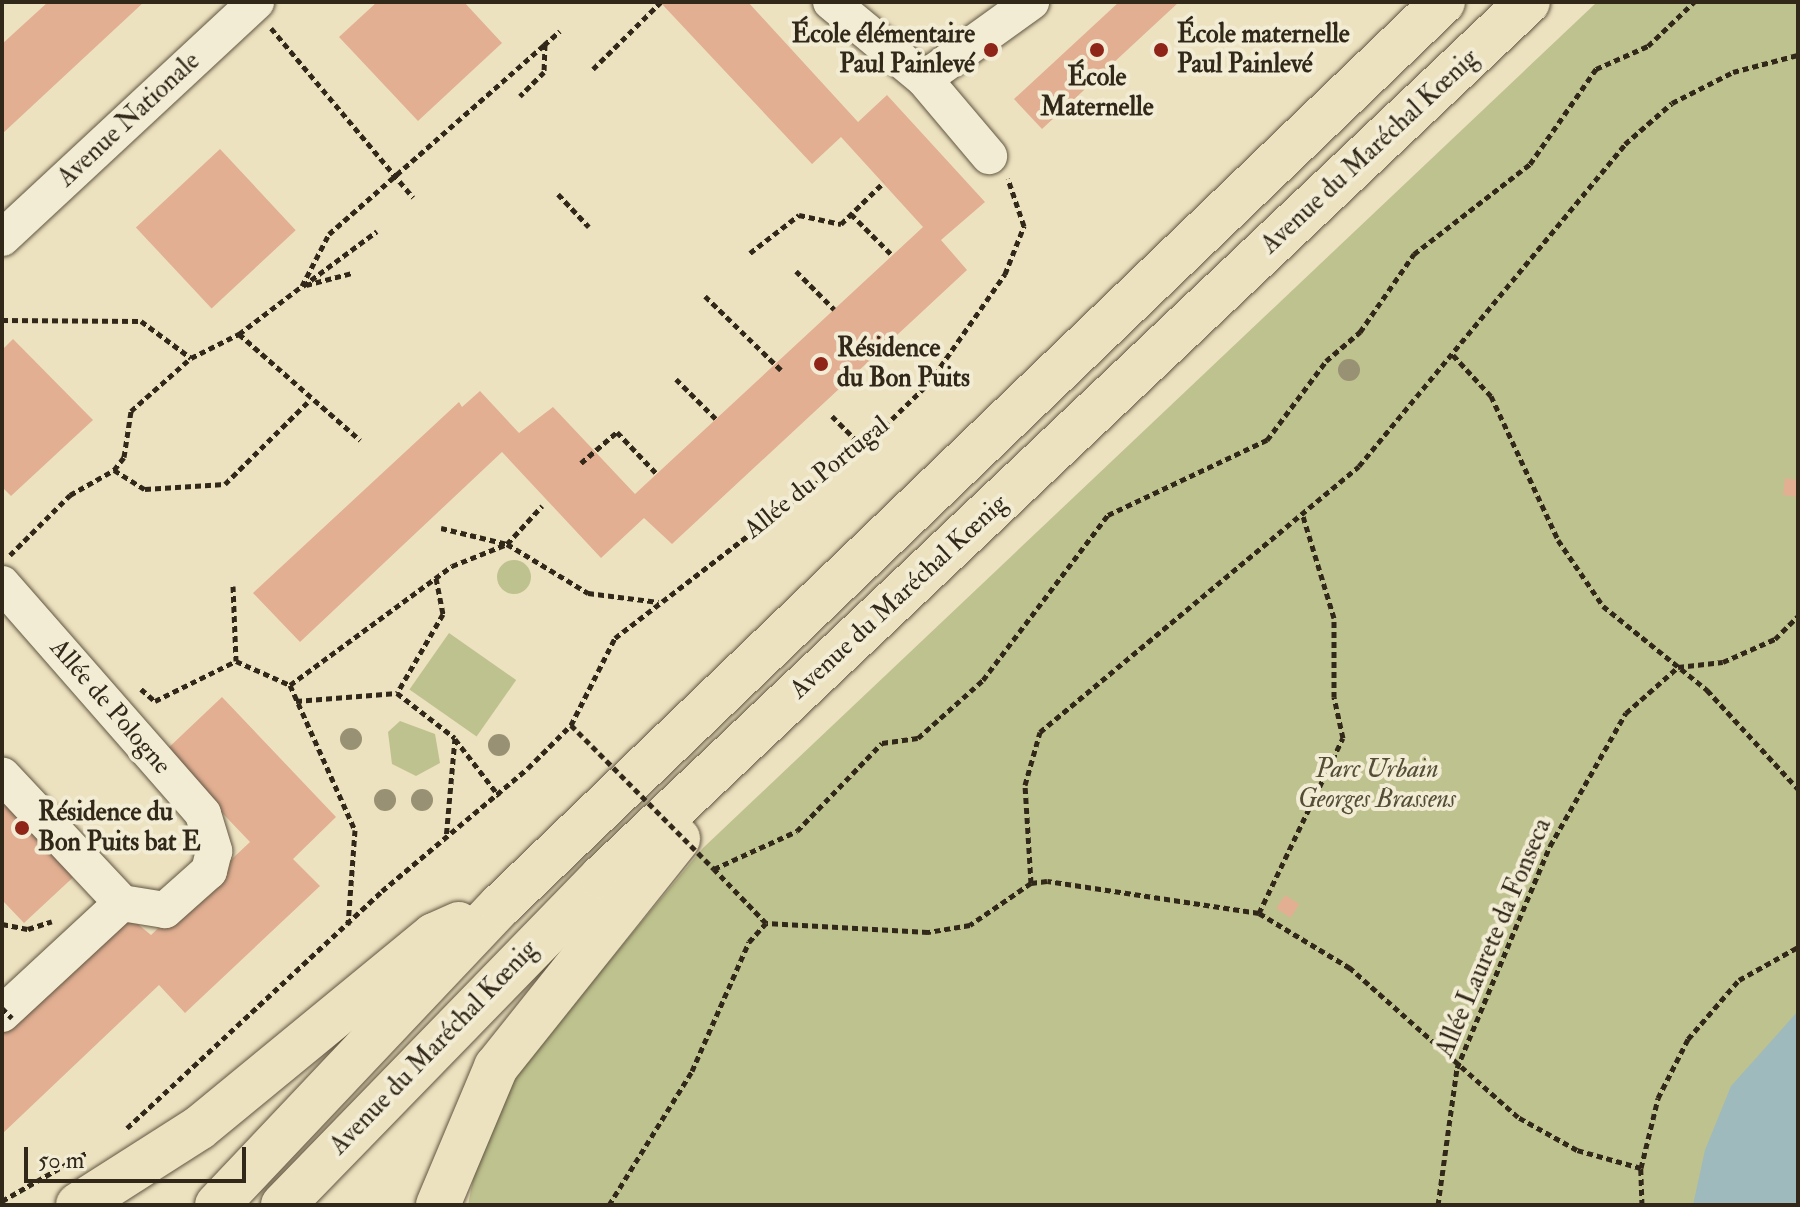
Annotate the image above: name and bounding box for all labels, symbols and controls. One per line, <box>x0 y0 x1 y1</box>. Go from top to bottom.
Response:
place label: École élémentaire Paul Painlevé <box>792 19 975 80</box>
place label: École maternelle Paul Painlevé <box>1177 19 1350 80</box>
marker: École élémentaire Paul Painlevé <box>982 41 1000 59</box>
marker: École Maternelle <box>1088 41 1106 59</box>
marker: École maternelle Paul Painlevé <box>1152 41 1170 59</box>
street label: Avenue du Maréchal Kœnig <box>1255 43 1485 261</box>
street label: Avenue Nationale <box>51 46 207 194</box>
place label: École Maternelle <box>1040 62 1154 124</box>
place label: Résidence du Bon Puits <box>837 333 970 394</box>
marker: Résidence du Bon Puits <box>812 355 830 373</box>
street label: Allée du Portugal <box>738 410 896 546</box>
street label: Avenue du Maréchal Kœnig <box>784 488 1014 706</box>
street label: Allée de Pologne <box>43 633 177 781</box>
park label: Parc Urbain Georges Brassens <box>1298 754 1456 816</box>
place label: Résidence du Bon Puits bat E <box>38 797 201 858</box>
street label: Allée Laurete da Fonseca <box>1429 814 1559 1062</box>
marker: Résidence du Bon Puits bat E <box>13 819 31 837</box>
street label: Avenue du Maréchal Kœnig <box>324 934 544 1162</box>
scale bar <box>28 1131 250 1181</box>
text: 50 m <box>38 1145 84 1176</box>

